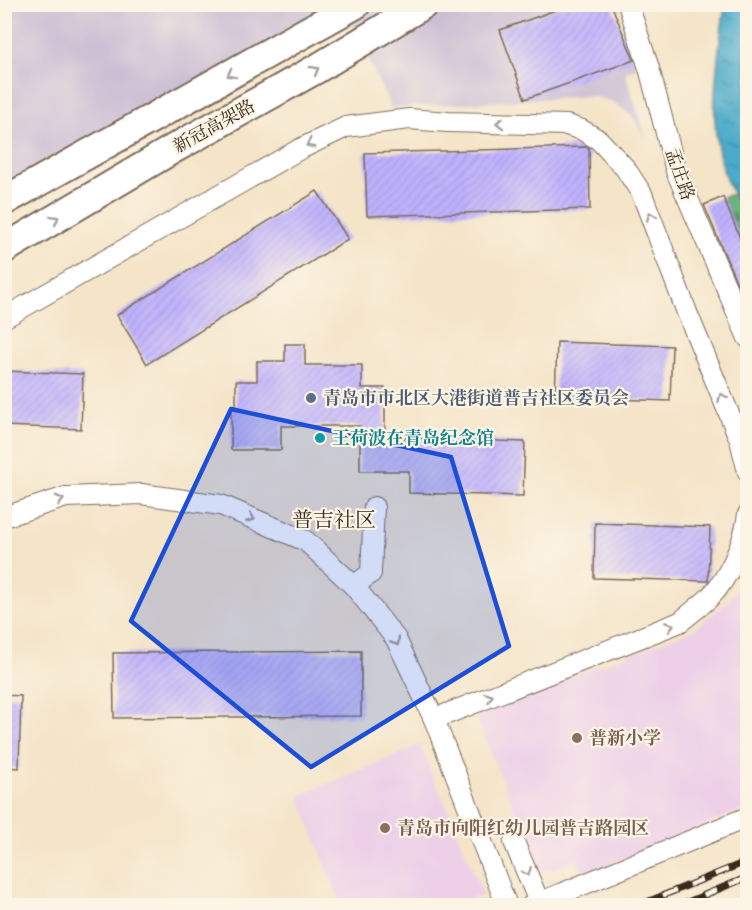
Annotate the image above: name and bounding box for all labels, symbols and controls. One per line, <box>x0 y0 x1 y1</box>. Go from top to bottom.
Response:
one-way arrow <box>309 65 319 77</box>
one-way arrow <box>227 67 237 78</box>
street label: 新冠高架路 <box>169 95 259 157</box>
one-way arrow <box>496 117 505 130</box>
one-way arrow <box>305 136 316 148</box>
street label: 孟庄路 <box>661 145 699 203</box>
one-way arrow <box>645 211 658 221</box>
one-way arrow <box>49 215 59 227</box>
place label: 青岛市市北区大港街道普吉社区委员会 <box>323 387 629 409</box>
marker: 青岛市市北区大港街道普吉社区委员会 <box>304 391 318 405</box>
one-way arrow <box>717 392 729 403</box>
place label: 王荷波在青岛纪念馆 <box>332 427 494 449</box>
marker: 王荷波在青岛纪念馆 <box>313 431 327 445</box>
one-way arrow <box>55 494 65 507</box>
district label: 普吉社区 <box>292 507 376 533</box>
one-way arrow <box>245 511 256 523</box>
one-way arrow <box>664 621 675 633</box>
one-way arrow <box>389 636 400 646</box>
one-way arrow <box>483 692 493 705</box>
place label: 普新小学 <box>589 727 661 749</box>
marker: 普新小学 <box>570 731 584 745</box>
place label: 青岛市向阳红幼儿园普吉路园区 <box>397 817 649 839</box>
marker: 青岛市向阳红幼儿园普吉路园区 <box>378 821 392 835</box>
one-way arrow <box>520 866 532 877</box>

